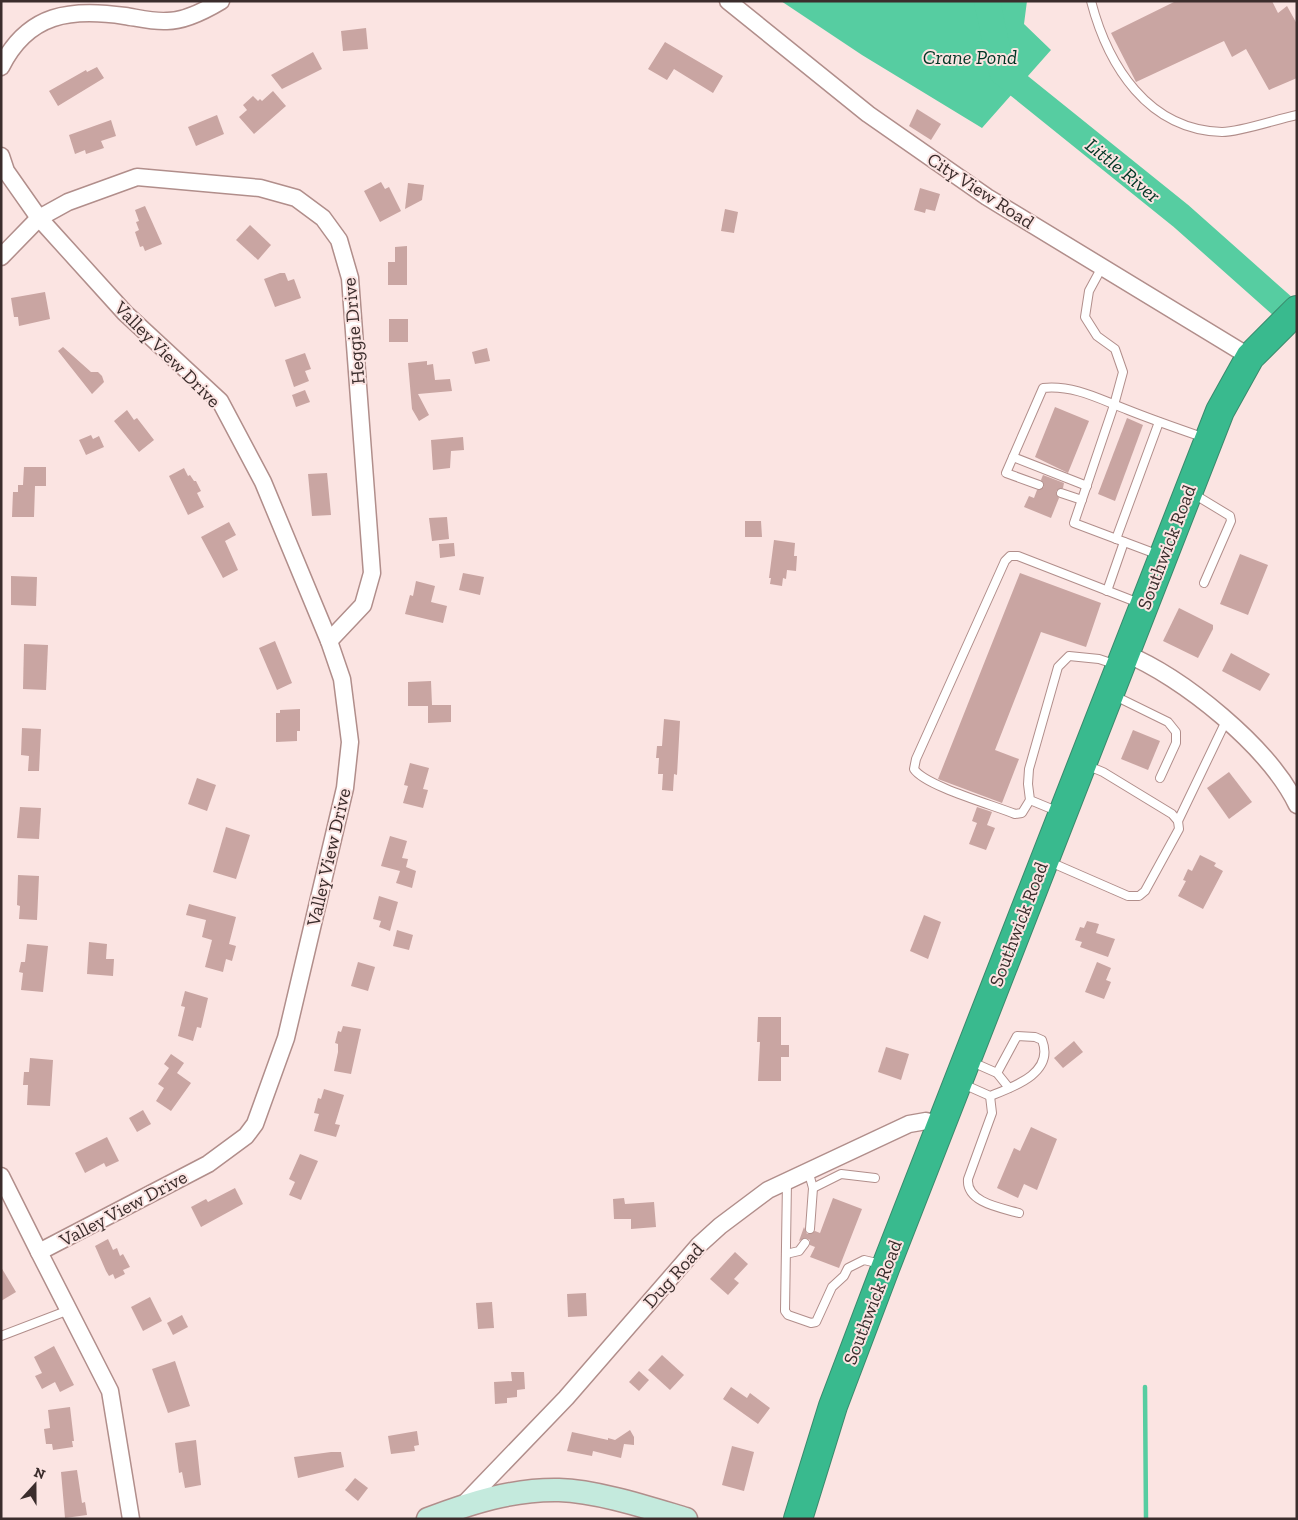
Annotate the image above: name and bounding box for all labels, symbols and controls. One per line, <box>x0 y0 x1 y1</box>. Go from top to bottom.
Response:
water label: Crane Pond <box>923 45 1017 69</box>
water label: Little River <box>1081 133 1165 207</box>
street label: City View Road <box>923 147 1039 234</box>
street label: Heggie Drive <box>337 277 370 385</box>
street label: Valley View Drive <box>109 296 226 412</box>
street label: Southwick Road <box>1132 481 1201 613</box>
street label: Valley View Drive <box>301 786 356 929</box>
street label: Southwick Road <box>984 858 1053 990</box>
street label: Valley View Drive <box>55 1165 191 1252</box>
street label: Southwick Road <box>838 1236 907 1368</box>
street label: Dug Road <box>638 1238 709 1313</box>
north arrow <box>10 1460 60 1510</box>
text: N <box>31 1463 48 1483</box>

